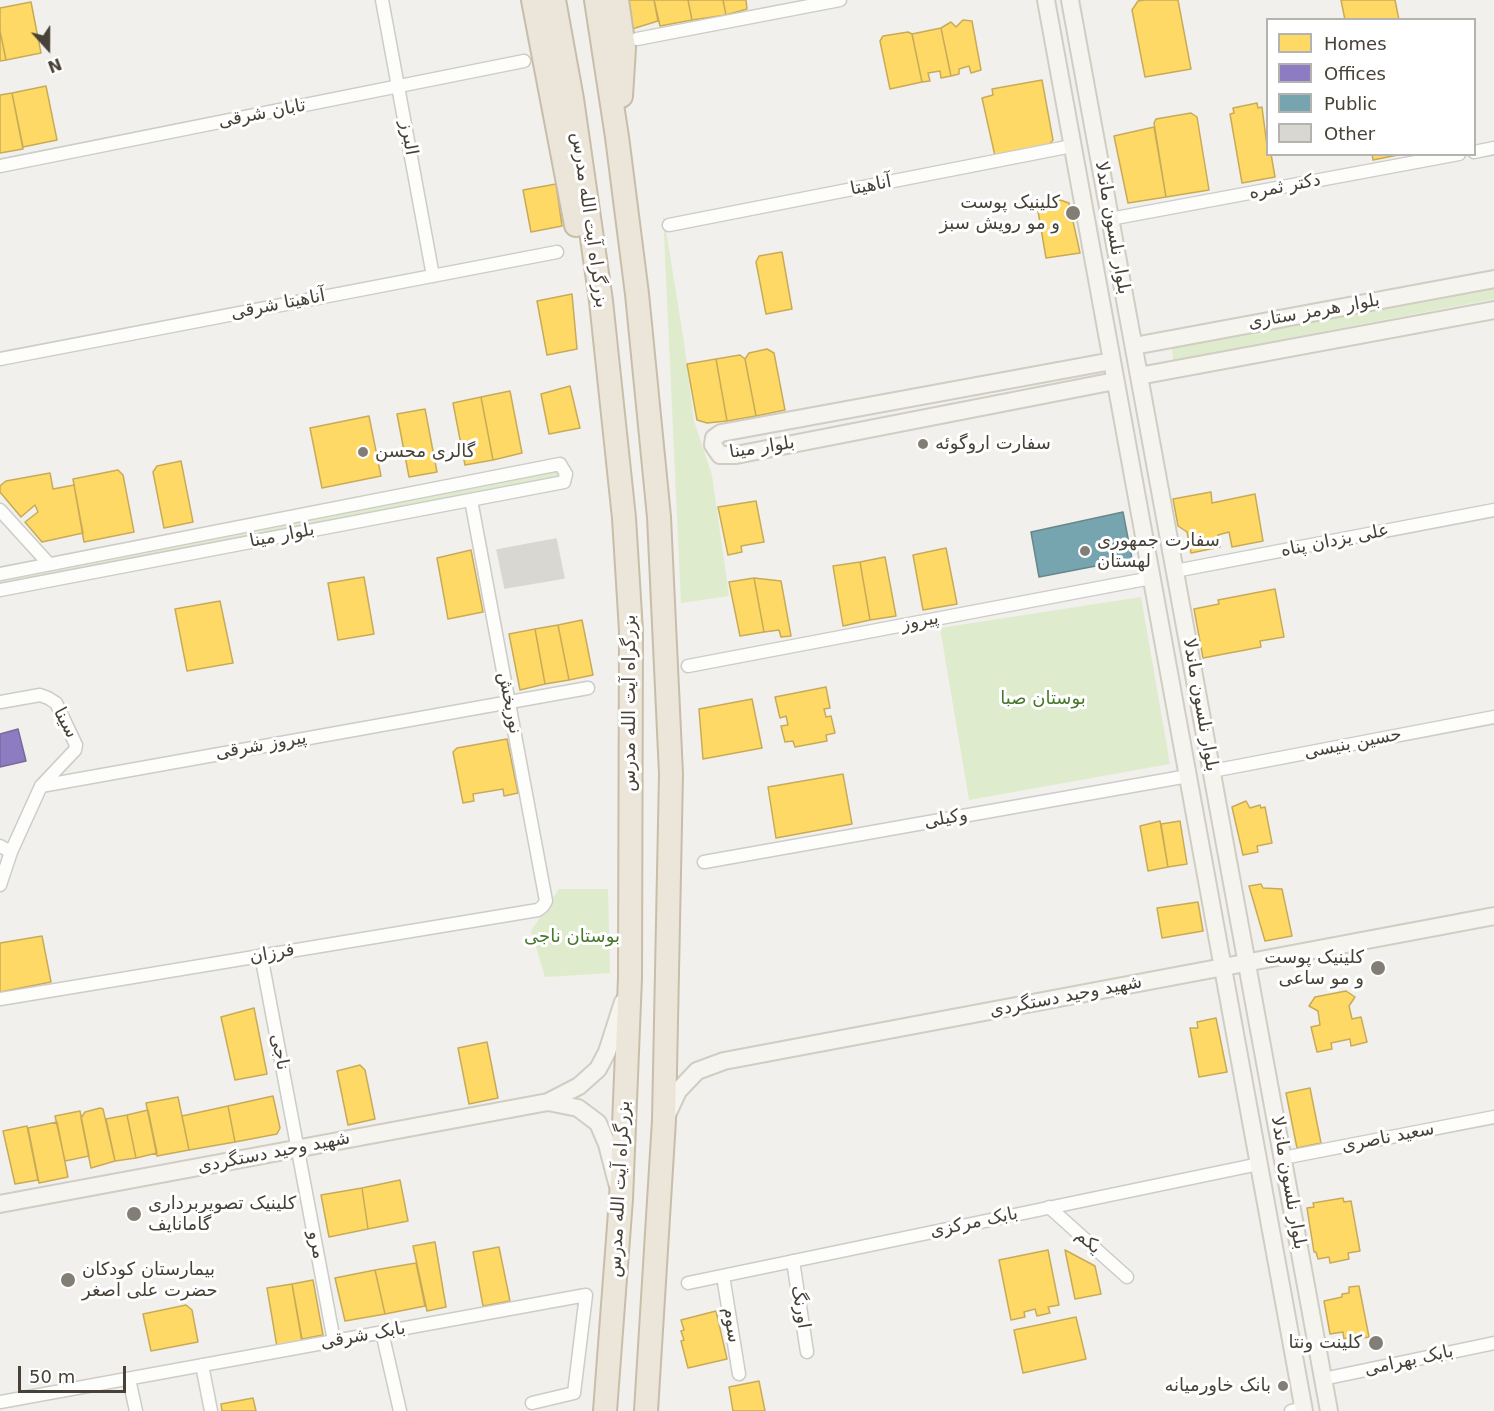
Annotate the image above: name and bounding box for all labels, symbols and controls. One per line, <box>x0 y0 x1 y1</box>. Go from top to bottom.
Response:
north arrow <box>18 18 78 78</box>
legend <box>1266 18 1476 156</box>
text: Homes <box>1324 33 1387 54</box>
text: N <box>45 54 64 77</box>
text: Offices <box>1324 63 1386 84</box>
text: Public <box>1324 93 1377 114</box>
street label: تابان شرقی <box>216 95 308 133</box>
street label: البرز <box>394 119 422 157</box>
text: Other <box>1324 123 1375 144</box>
street label: بزرگراه آیت الله مدرس <box>566 131 612 309</box>
street label: بلوار نلسون ماندلا <box>1090 160 1134 296</box>
street label: دکتر ثمره <box>1247 169 1323 205</box>
street label: آناهیتا <box>849 171 893 201</box>
place label: کلینیک پوست و مو رویش سبز <box>939 192 1060 234</box>
marker: کلینیک پوست و مو رویش سبز <box>1064 204 1082 222</box>
street label: آناهیتا شرقی <box>229 285 327 325</box>
street label: بلوار هرمز ستاری <box>1247 290 1381 334</box>
street label: بلوار مینا <box>728 432 796 464</box>
place label: سفارت اروگوئه <box>935 433 1051 455</box>
marker: سفارت اروگوئه <box>916 437 930 451</box>
place label: گالری محسن <box>375 441 475 463</box>
marker: گالری محسن <box>356 445 370 459</box>
street label: بلوار مینا <box>248 519 316 553</box>
street label: علی یزدان پناه <box>1279 520 1391 562</box>
place label: سفارت جمهوری لهستان <box>1097 530 1220 572</box>
marker: سفارت جمهوری لهستان <box>1078 544 1092 558</box>
street label: پیروز <box>899 608 941 636</box>
street label: بزرگراه آیت الله مدرس <box>619 614 641 792</box>
street label: بلوار نلسون ماندلا <box>1178 637 1222 773</box>
street label: نوربخش <box>492 670 526 736</box>
park label: بوستان صبا <box>1000 688 1086 710</box>
street label: سینا <box>48 704 82 742</box>
street label: حسین بنیسی <box>1302 724 1404 764</box>
street label: پیروز شرقی <box>214 727 308 765</box>
street label: وكيلی <box>923 805 969 833</box>
park label: بوستان ناجی <box>524 926 620 948</box>
street label: فرزان <box>248 939 296 969</box>
place label: کلینیک پوست و مو ساعی <box>1264 947 1364 990</box>
marker: کلینیک پوست و مو ساعی <box>1369 959 1387 977</box>
street label: شهید وحید دستگردی <box>988 972 1144 1022</box>
street label: ناجی <box>265 1032 293 1072</box>
street label: بزرگراه آیت الله مدرس <box>605 1100 635 1278</box>
street label: بلوار نلسون ماندلا <box>1266 1115 1310 1251</box>
street label: سعید ناصری <box>1340 1118 1436 1158</box>
street label: شهید وحید دستگردی <box>196 1128 352 1178</box>
place label: کلینیک تصویربرداری گامانایف <box>148 1193 296 1236</box>
street label: بابک مرکزی <box>928 1203 1020 1243</box>
marker: کلینیک تصویربرداری گامانایف <box>125 1205 143 1223</box>
street label: یکم <box>1071 1225 1105 1259</box>
street label: مرو <box>303 1229 329 1261</box>
place label: بیمارستان کودکان حضرت علی اصغر <box>82 1259 218 1302</box>
marker: بیمارستان کودکان حضرت علی اصغر <box>59 1271 77 1289</box>
street label: اورنگ <box>786 1284 814 1330</box>
street label: سوم <box>718 1306 744 1344</box>
street label: بابک شرقی <box>319 1318 407 1354</box>
place label: کلینت ونتا <box>1289 1332 1362 1354</box>
marker: کلینت ونتا <box>1367 1334 1385 1352</box>
street label: بابک بهرامی <box>1363 1341 1455 1381</box>
scale bar <box>21 1354 129 1392</box>
text: 50 m <box>29 1366 75 1387</box>
place label: بانک خاورمیانه <box>1164 1375 1271 1397</box>
marker: بانک خاورمیانه <box>1276 1379 1290 1393</box>

